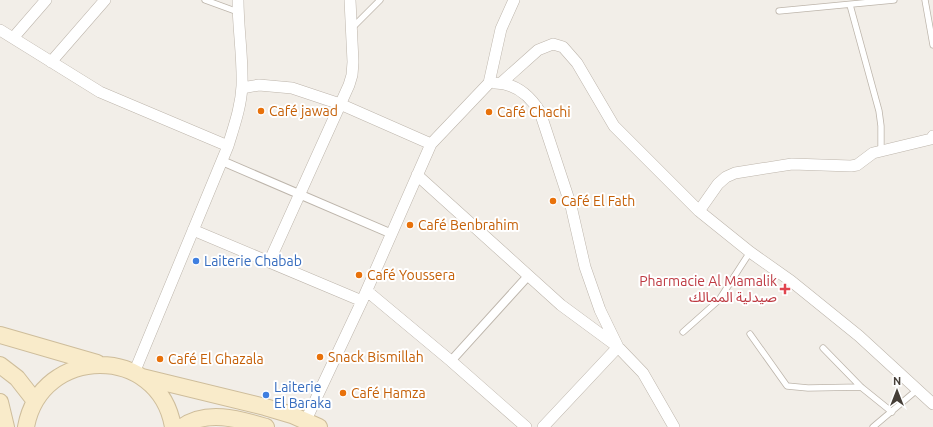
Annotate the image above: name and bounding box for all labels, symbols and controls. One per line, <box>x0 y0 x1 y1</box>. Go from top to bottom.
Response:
place label: Café jawad <box>269 103 338 119</box>
place label: Café Chachi <box>497 104 571 120</box>
marker: Café jawad <box>256 106 266 116</box>
marker: Café Chachi <box>484 107 494 117</box>
place label: Café El Fath <box>561 193 635 209</box>
marker: Café El Fath <box>548 196 558 206</box>
place label: Café Benbrahim <box>418 217 519 233</box>
marker: Café Benbrahim <box>405 220 415 230</box>
place label: Laiterie Chabab <box>204 253 302 269</box>
marker: Laiterie Chabab <box>191 256 201 266</box>
place label: Café Youssera <box>367 267 455 283</box>
marker: Café Youssera <box>354 270 364 280</box>
place label: Pharmacie Al Mamalik صيدلية الممالك <box>639 273 777 305</box>
marker: Pharmacie Al Mamalik صيدلية الممالك <box>780 284 790 294</box>
place label: Snack Bismillah <box>328 349 424 365</box>
place label: Café El Ghazala <box>168 351 264 367</box>
marker: Snack Bismillah <box>315 352 325 362</box>
marker: Café El Ghazala <box>155 354 165 364</box>
north arrow <box>877 371 917 411</box>
text: N <box>893 375 901 387</box>
place label: Laiterie El Baraka <box>274 379 332 411</box>
place label: Café Hamza <box>351 385 426 401</box>
marker: Café Hamza <box>338 388 348 398</box>
marker: Laiterie El Baraka <box>261 390 271 400</box>

